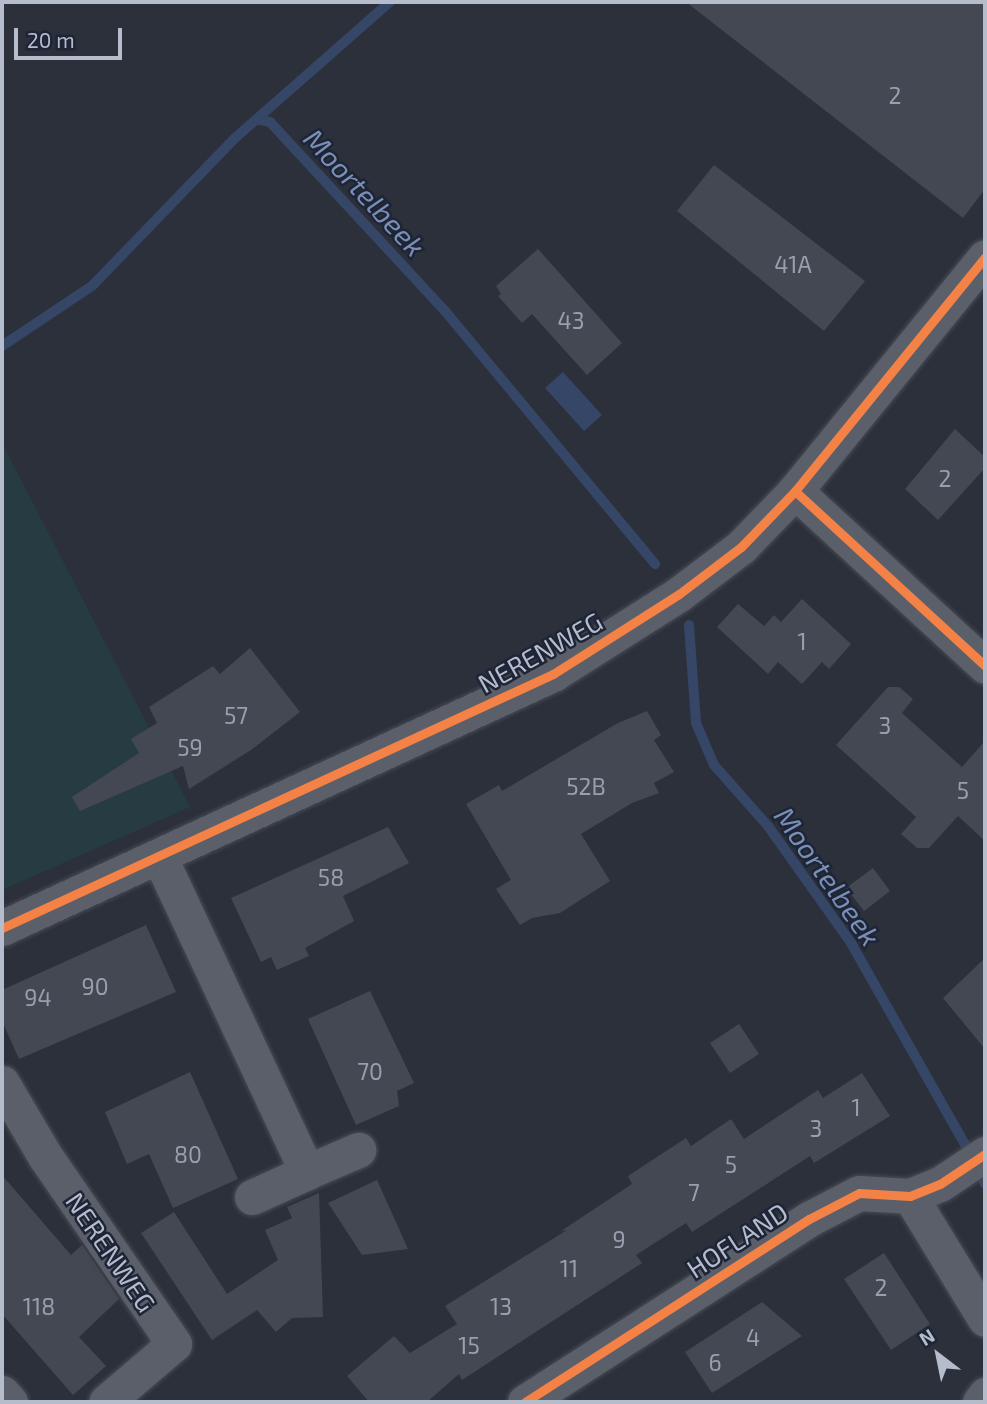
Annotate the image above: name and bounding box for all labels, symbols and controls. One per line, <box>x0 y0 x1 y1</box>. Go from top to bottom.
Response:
scale bar <box>18 14 126 58</box>
text: 20 m <box>27 27 75 52</box>
house number: 2 <box>889 81 901 109</box>
water label: Moortelbeek <box>298 121 432 263</box>
house number: 41A <box>774 250 812 278</box>
house number: 43 <box>558 306 584 334</box>
house number: 2 <box>939 464 951 492</box>
street label: NERENWEG <box>472 605 608 699</box>
house number: 1 <box>797 627 807 655</box>
house number: 57 <box>224 701 248 729</box>
house number: 3 <box>879 711 891 739</box>
house number: 59 <box>177 733 203 761</box>
house number: 52B <box>566 772 606 800</box>
house number: 5 <box>957 776 969 804</box>
water label: Moortelbeek <box>768 800 888 952</box>
house number: 58 <box>318 863 344 891</box>
house number: 90 <box>81 972 109 1000</box>
house number: 94 <box>24 983 52 1011</box>
house number: 70 <box>357 1057 383 1085</box>
house number: 1 <box>851 1093 861 1121</box>
house number: 3 <box>810 1114 822 1142</box>
house number: 80 <box>174 1140 202 1168</box>
house number: 5 <box>725 1150 737 1178</box>
house number: 7 <box>688 1178 700 1206</box>
street label: NERENWEG <box>60 1186 162 1318</box>
street label: HOFLAND <box>681 1196 793 1284</box>
house number: 9 <box>612 1225 626 1253</box>
house number: 11 <box>560 1254 578 1282</box>
house number: 2 <box>875 1273 887 1301</box>
house number: 118 <box>23 1292 55 1320</box>
house number: 13 <box>490 1292 512 1320</box>
north arrow <box>903 1320 973 1390</box>
house number: 4 <box>746 1323 760 1351</box>
text: N <box>915 1323 939 1350</box>
house number: 15 <box>458 1331 480 1359</box>
house number: 6 <box>708 1348 722 1376</box>

